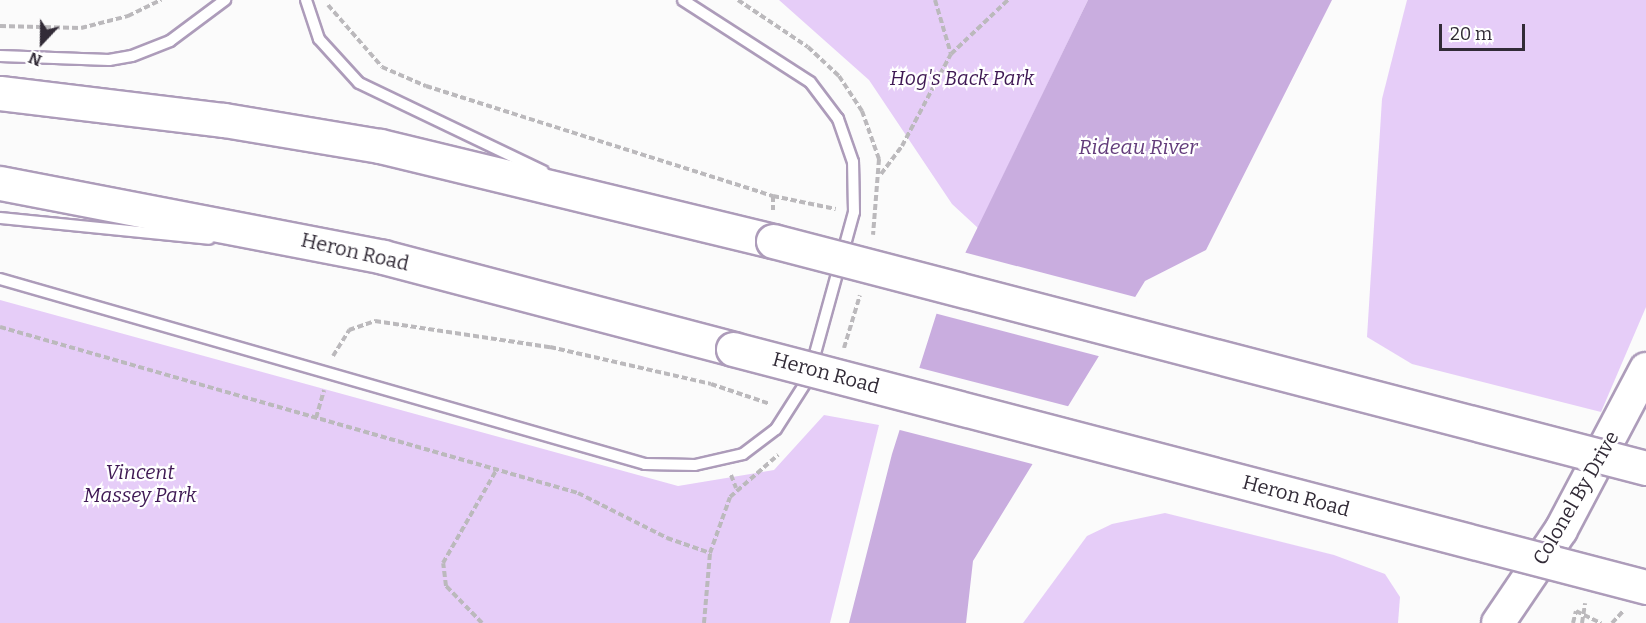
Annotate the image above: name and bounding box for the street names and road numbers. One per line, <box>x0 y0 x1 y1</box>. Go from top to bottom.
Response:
street label: Heron Road <box>299 228 411 276</box>
street label: Heron Road <box>770 347 882 399</box>
street label: Colonel By Drive <box>1528 427 1624 569</box>
street label: Heron Road <box>1240 470 1352 522</box>

